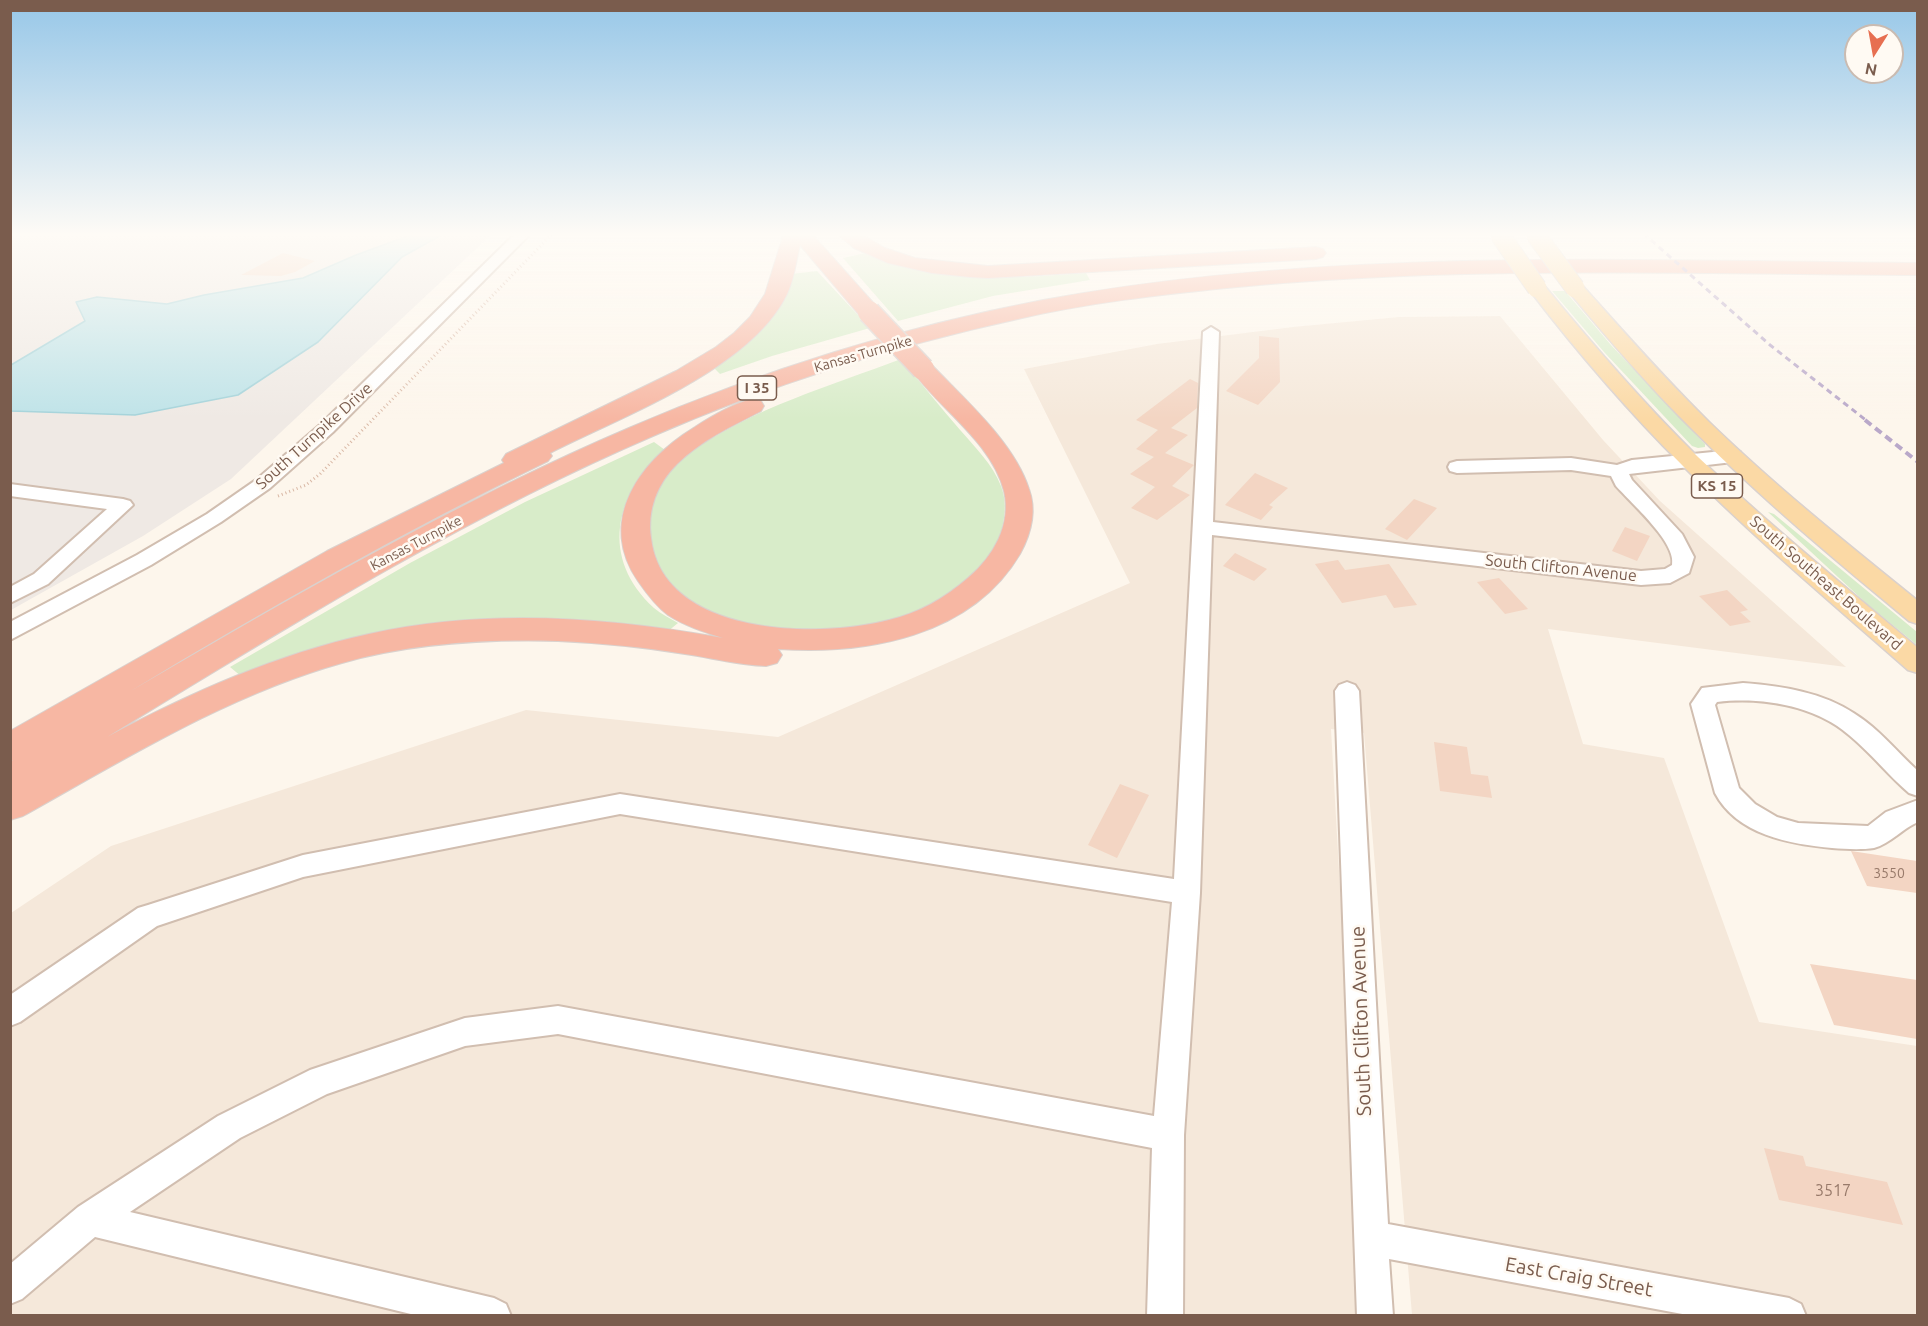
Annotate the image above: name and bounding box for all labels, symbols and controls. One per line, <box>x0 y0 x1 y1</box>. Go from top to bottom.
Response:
north arrow <box>1844 24 1904 84</box>
text: N <box>1863 60 1879 80</box>
street label: Kansas Turnpike <box>812 332 914 376</box>
road number: I 35 <box>738 376 777 400</box>
street label: South Turnpike Drive <box>252 379 376 493</box>
road number: KS 15 <box>1692 474 1742 498</box>
street label: Kansas Turnpike <box>367 512 465 574</box>
street label: South Southeast Boulevard <box>1746 512 1906 654</box>
street label: South Clifton Avenue <box>1484 550 1638 586</box>
house number: 3550 <box>1873 865 1905 881</box>
street label: South Clifton Avenue <box>1346 925 1376 1117</box>
house number: 3517 <box>1815 1181 1851 1201</box>
street label: East Craig Street <box>1503 1252 1655 1302</box>

